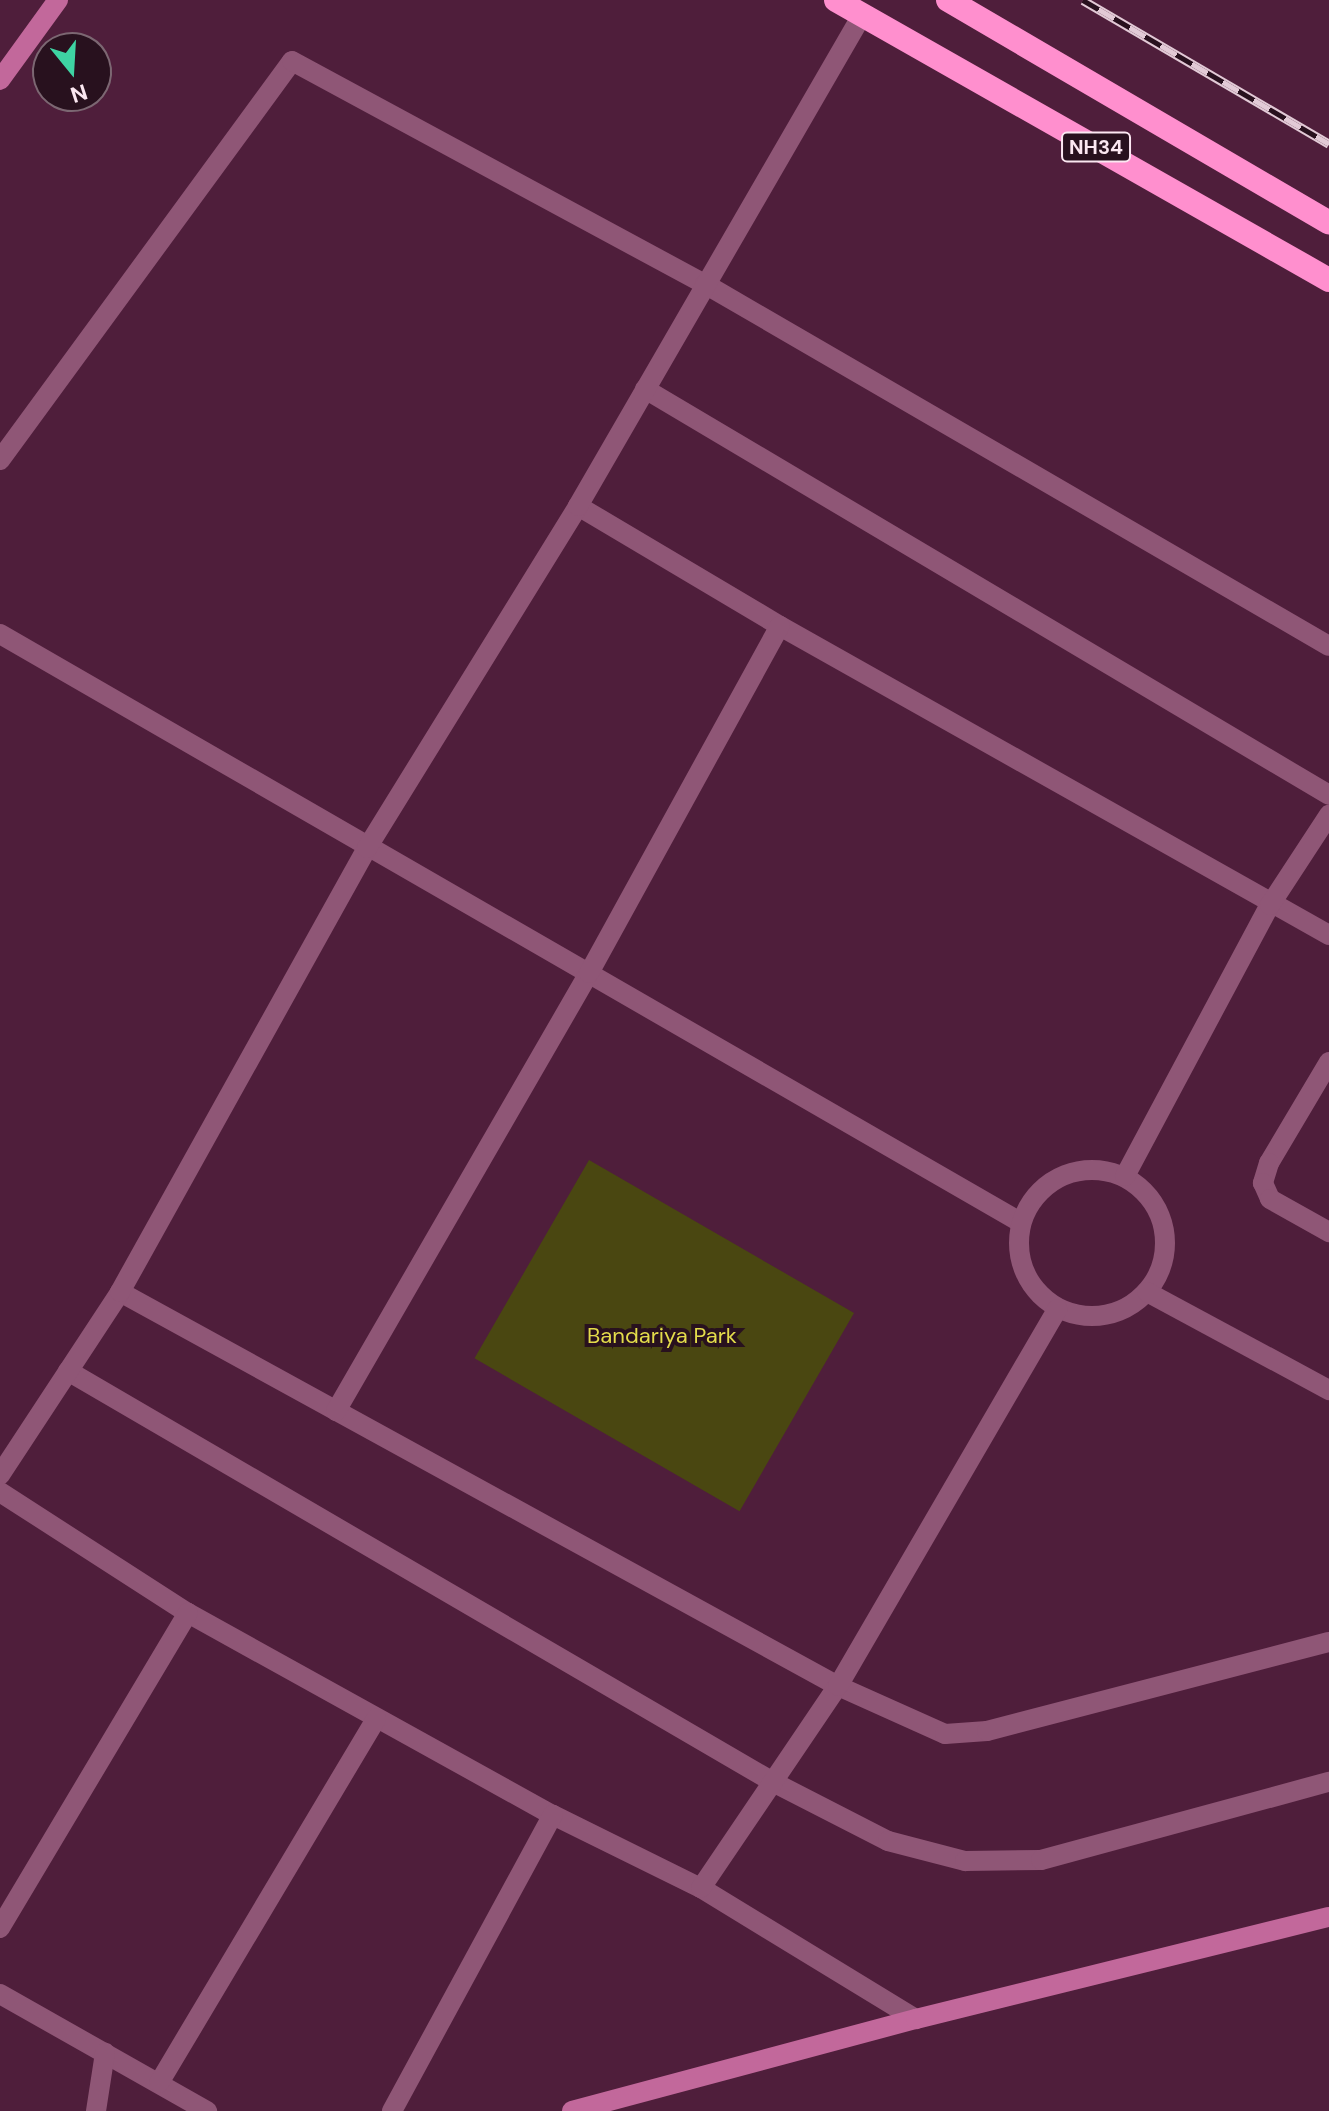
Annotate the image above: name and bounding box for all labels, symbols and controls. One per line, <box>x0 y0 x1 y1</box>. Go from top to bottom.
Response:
north arrow <box>32 32 112 112</box>
text: N <box>67 77 91 110</box>
road number: NH34 <box>1060 131 1132 163</box>
park label: Bandariya Park <box>587 1323 737 1349</box>

